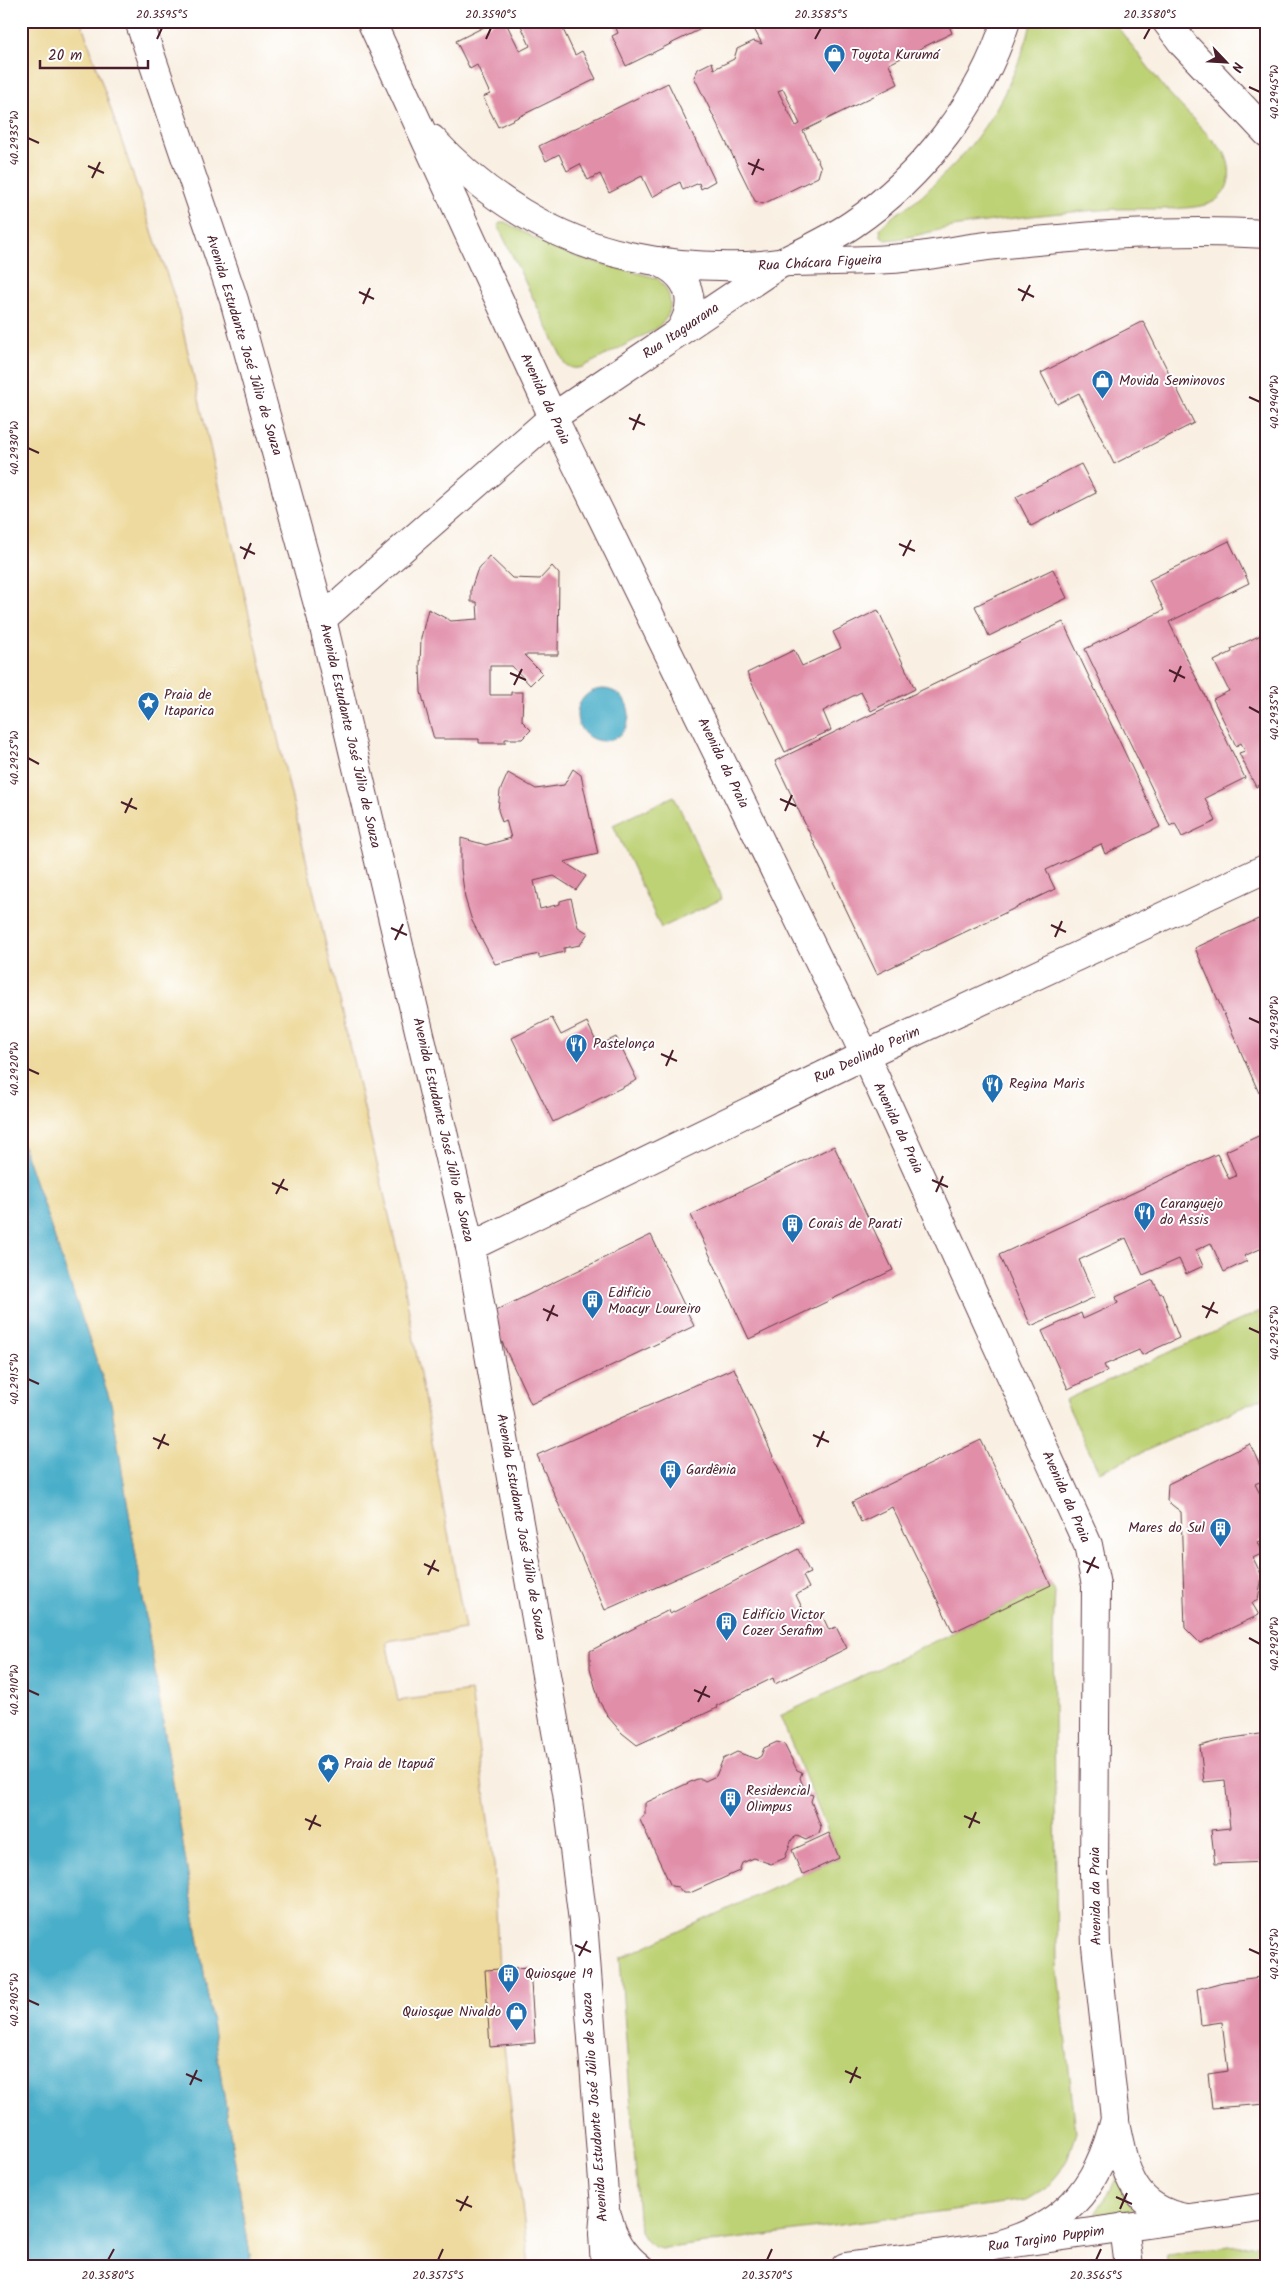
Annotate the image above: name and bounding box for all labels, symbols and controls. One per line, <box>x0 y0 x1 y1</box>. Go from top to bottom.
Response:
text: 20.3595°S <box>136 5 189 24</box>
text: 20.3590°S <box>465 5 517 24</box>
text: 20.3585°S <box>794 5 848 24</box>
text: 20.3580°S <box>1124 5 1177 24</box>
scale bar <box>40 38 148 70</box>
north arrow <box>1200 38 1250 88</box>
shop icon: Toyota Kurumá <box>823 43 847 74</box>
text: 20 m <box>48 44 82 68</box>
place label: Toyota Kurumá <box>851 44 941 66</box>
text: N <box>1225 58 1249 76</box>
text: 40.2945°W <box>1265 65 1284 119</box>
text: 40.2935°W <box>5 110 24 166</box>
street label: Avenida Estudante José Júlio de Souza <box>200 232 288 458</box>
street label: Rua Chácara Figueira <box>757 249 883 277</box>
street label: Rua Itaguarana <box>638 297 724 365</box>
street label: Avenida da Praia <box>514 350 576 448</box>
shop icon: Movida Seminovos <box>1091 369 1115 400</box>
place label: Movida Seminovos <box>1119 370 1225 392</box>
text: 40.2940°W <box>1265 375 1284 429</box>
text: 40.2930°W <box>5 421 24 475</box>
street label: Avenida Estudante José Júlio de Souza <box>313 621 387 851</box>
place label: Praia de Itaparica <box>164 684 214 722</box>
text: 40.2935°W <box>1265 685 1284 741</box>
place icon: Praia de Itaparica <box>136 691 160 722</box>
street label: Avenida da Praia <box>692 714 754 812</box>
text: 40.2925°W <box>5 730 24 786</box>
text: 40.2930°W <box>1265 996 1284 1050</box>
street label: Avenida Estudante José Júlio de Souza <box>406 1015 480 1245</box>
street label: Rua Deolindo Perim <box>810 1021 924 1089</box>
restaurant icon: Pastelonça <box>565 1032 589 1063</box>
place label: Pastelonça <box>593 1033 655 1055</box>
text: 40.2920°W <box>5 1042 24 1096</box>
restaurant icon: Regina Maris <box>981 1072 1005 1103</box>
place label: Regina Maris <box>1009 1073 1085 1095</box>
street label: Avenida da Praia <box>867 1079 929 1177</box>
place label: Caranguejo do Assis <box>1160 1193 1223 1231</box>
restaurant icon: Caranguejo do Assis <box>1132 1200 1156 1231</box>
building icon: Corais de Parati <box>780 1212 804 1243</box>
place label: Corais de Parati <box>808 1213 903 1235</box>
place label: Edifício Moacyr Loureiro <box>608 1282 701 1320</box>
building icon: Edifício Moacyr Loureiro <box>580 1289 604 1320</box>
text: 40.2925°W <box>1265 1305 1284 1361</box>
text: 40.2915°W <box>5 1353 24 1405</box>
street label: Avenida Estudante José Júlio de Souza <box>490 1412 552 1642</box>
street label: Avenida da Praia <box>1036 1448 1096 1546</box>
building icon: Gardênia <box>658 1458 682 1489</box>
place label: Gardênia <box>686 1459 736 1481</box>
building icon: Mares do Sul <box>1209 1516 1233 1547</box>
place label: Mares do Sul <box>1128 1517 1206 1539</box>
place label: Edifício Victor Cozer Serafim <box>742 1604 825 1642</box>
building icon: Edifício Victor Cozer Serafim <box>714 1611 738 1642</box>
text: 40.2920°W <box>1265 1617 1284 1671</box>
text: 40.2910°W <box>5 1664 24 1716</box>
place icon: Praia de Itapuã <box>316 1752 340 1783</box>
place label: Praia de Itapuã <box>344 1753 435 1775</box>
place label: Residencial Olimpus <box>746 1780 811 1818</box>
building icon: Residencial Olimpus <box>718 1787 742 1818</box>
street label: Avenida da Praia <box>1084 1847 1108 1945</box>
text: 40.2915°W <box>1265 1928 1284 1980</box>
building icon: Quiosque 19 <box>497 1962 521 1993</box>
place label: Quiosque 19 <box>525 1963 593 1985</box>
text: 40.2905°W <box>5 1973 24 2027</box>
street label: Avenida Estudante José Júlio de Souza <box>576 1991 614 2223</box>
shop icon: Quiosque Nivaldo <box>505 2000 529 2031</box>
place label: Quiosque Nivaldo <box>402 2001 501 2023</box>
street label: Rua Targino Puppim <box>986 2220 1106 2258</box>
text: 20.3580°S <box>82 2266 135 2285</box>
text: 20.3575°S <box>412 2266 464 2285</box>
text: 20.3570°S <box>741 2266 793 2285</box>
text: 20.3565°S <box>1070 2266 1123 2285</box>

